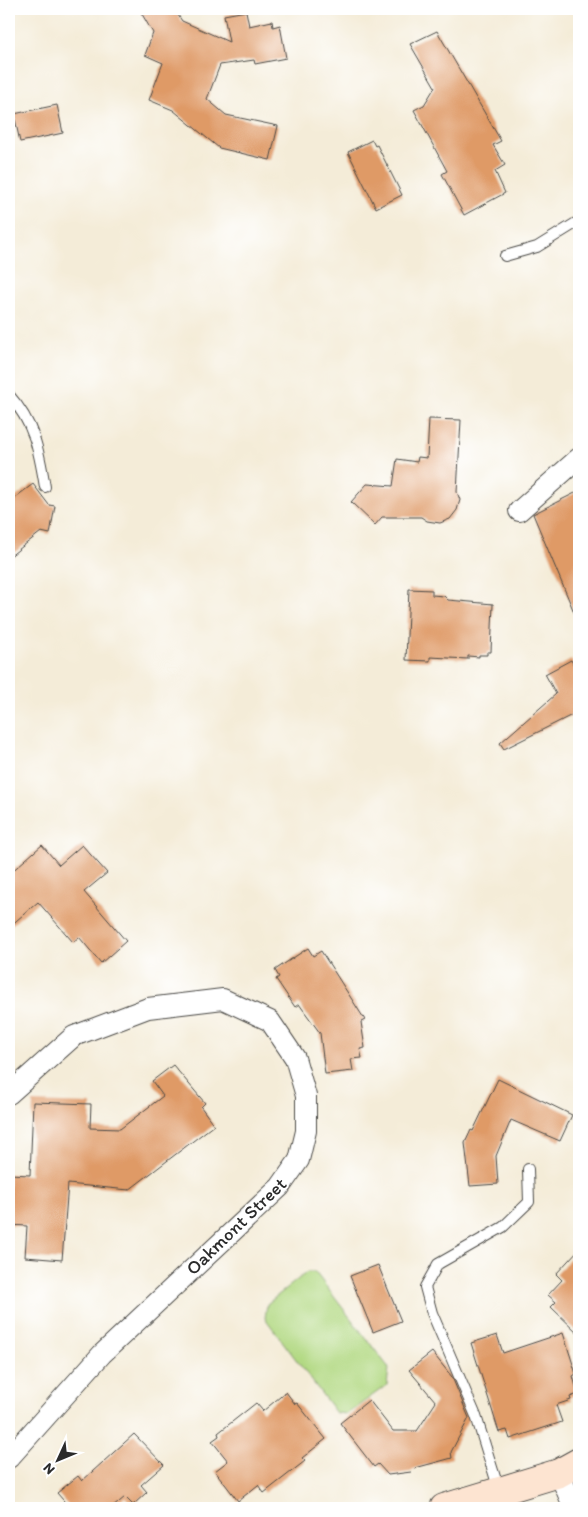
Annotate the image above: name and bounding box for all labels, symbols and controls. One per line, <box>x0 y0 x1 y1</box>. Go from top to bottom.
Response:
street label: Oakmont Street <box>181 1172 291 1280</box>
north arrow <box>32 1434 82 1484</box>
text: N <box>40 1459 58 1478</box>

